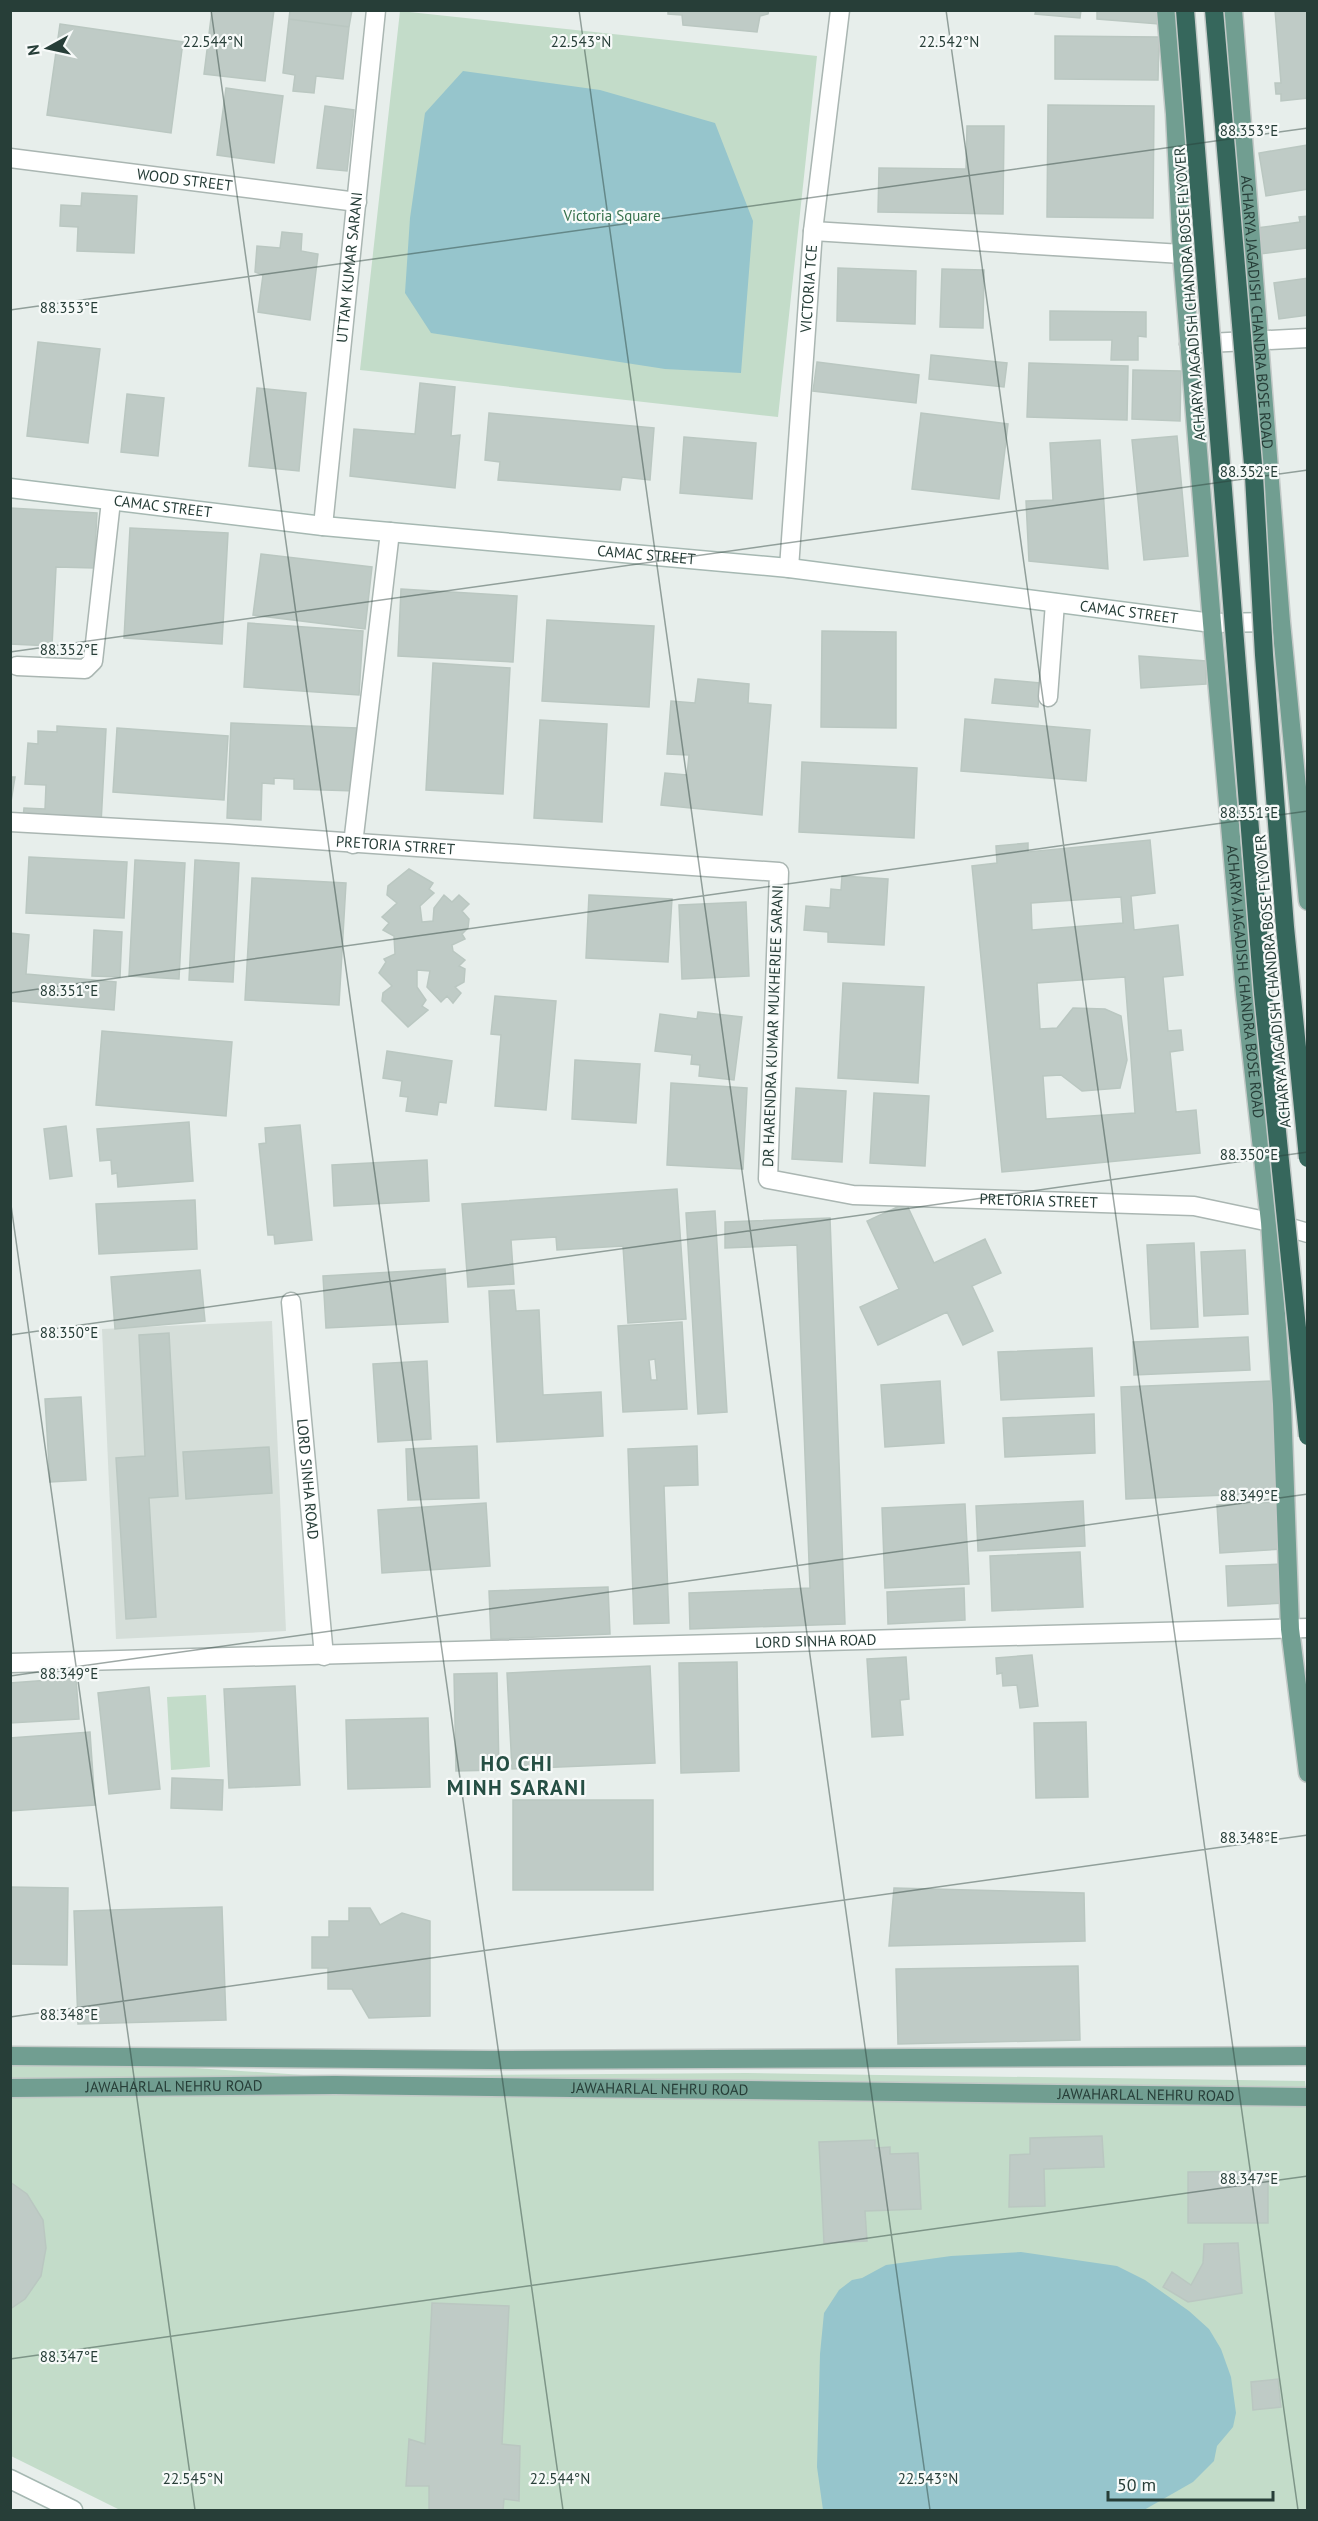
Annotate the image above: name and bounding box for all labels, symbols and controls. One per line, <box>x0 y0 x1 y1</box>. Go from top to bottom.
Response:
north arrow <box>18 18 78 78</box>
text: 22.544°N <box>183 32 243 51</box>
text: 22.543°N <box>551 32 611 51</box>
text: 22.542°N <box>919 32 979 51</box>
text: N <box>23 43 44 57</box>
text: 88.353°E <box>1220 121 1278 140</box>
street label: ACHARYA JAGADISH CHANDRA BOSE FLYOVER <box>1170 146 1209 442</box>
street label: WOOD STREET <box>136 164 234 195</box>
street label: ACHARYA JAGADISH CHANDRA BOSE ROAD <box>1237 175 1277 450</box>
street label: UTTAM KUMAR SARANI <box>332 191 366 344</box>
park label: Victoria Square <box>562 206 661 225</box>
street label: VICTORIA TCE <box>796 244 821 334</box>
text: 88.353°E <box>40 298 98 317</box>
text: 88.352°E <box>1220 462 1278 481</box>
street label: CAMAC STREET <box>113 491 214 522</box>
street label: CAMAC STREET <box>596 541 697 569</box>
street label: CAMAC STREET <box>1079 596 1180 628</box>
text: 88.352°E <box>40 640 98 659</box>
text: 88.351°E <box>1220 803 1278 822</box>
street label: PRETORIA STRRET <box>335 831 456 859</box>
street label: ACHARYA JAGADISH CHANDRA BOSE FLYOVER <box>1250 834 1295 1129</box>
street label: ACHARYA JAGADISH CHANDRA BOSE ROAD <box>1223 844 1269 1119</box>
street label: DR HARENDRA KUMAR MUKHERJEE SARANI <box>758 885 787 1167</box>
text: 88.351°E <box>40 981 98 1000</box>
text: 88.350°E <box>1220 1145 1278 1164</box>
street label: PRETORIA STREET <box>979 1189 1099 1212</box>
text: 88.350°E <box>40 1323 98 1342</box>
street label: LORD SINHA ROAD <box>293 1418 323 1540</box>
text: 88.349°E <box>1220 1486 1278 1505</box>
street label: LORD SINHA ROAD <box>755 1630 877 1652</box>
text: 88.349°E <box>40 1664 98 1683</box>
district label: HO CHI MINH SARANI <box>447 1750 587 1801</box>
text: 88.348°E <box>1220 1828 1278 1847</box>
text: 88.348°E <box>40 2005 98 2024</box>
street label: JAWAHARLAL NEHRU ROAD <box>84 2076 263 2096</box>
street label: JAWAHARLAL NEHRU ROAD <box>570 2078 749 2099</box>
street label: JAWAHARLAL NEHRU ROAD <box>1056 2084 1234 2105</box>
text: 88.347°E <box>1220 2169 1278 2188</box>
text: 88.347°E <box>40 2347 98 2366</box>
scale bar <box>1108 2464 1273 2502</box>
text: 22.545°N <box>163 2469 223 2488</box>
text: 22.544°N <box>530 2469 590 2488</box>
text: 22.543°N <box>898 2469 958 2488</box>
text: 50 m <box>1117 2473 1156 2496</box>

